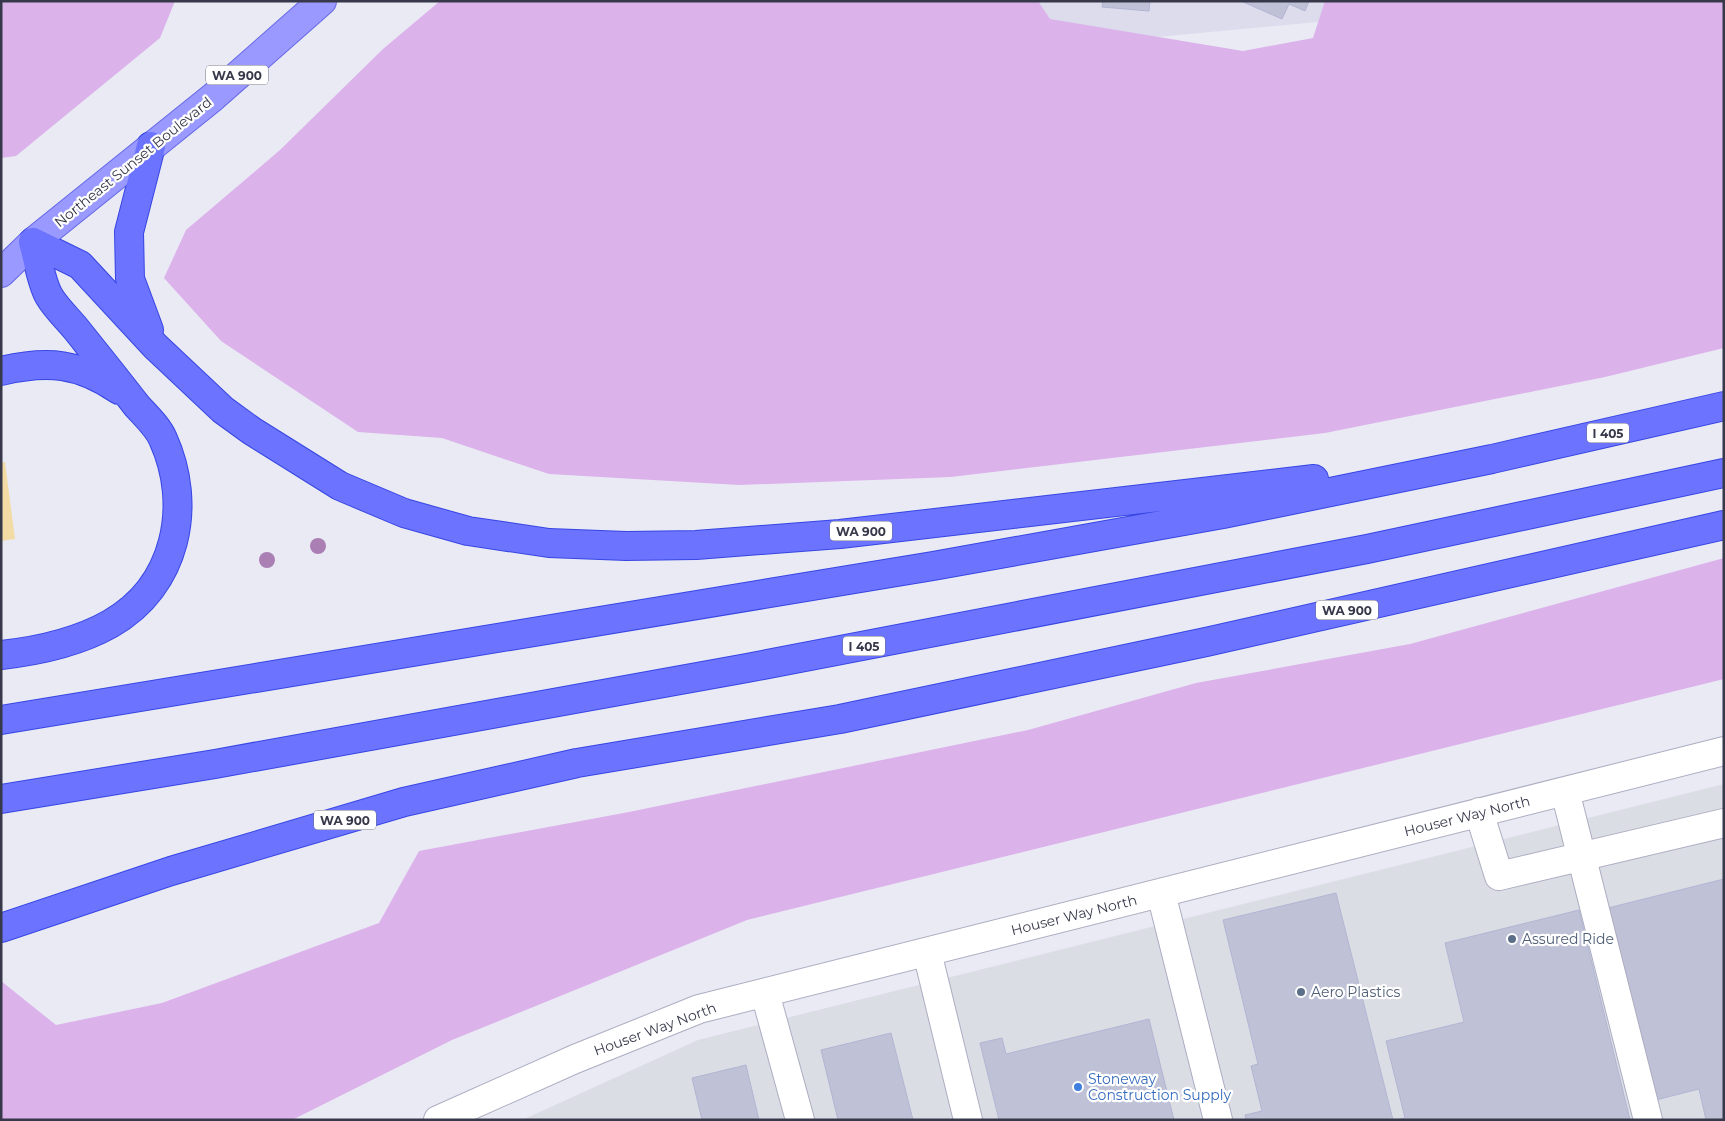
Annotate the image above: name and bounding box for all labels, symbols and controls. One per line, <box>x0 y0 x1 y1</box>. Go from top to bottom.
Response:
road number: WA 900 <box>206 66 268 84</box>
street label: Northeast Sunset Boulevard <box>51 93 215 231</box>
road number: I 405 <box>1587 423 1629 442</box>
road number: WA 900 <box>830 522 892 540</box>
road number: WA 900 <box>1316 600 1378 620</box>
road number: I 405 <box>843 636 885 656</box>
street label: Houser Way North <box>1402 792 1532 840</box>
road number: WA 900 <box>314 810 376 830</box>
street label: Houser Way North <box>1009 891 1139 939</box>
place label: Assured Ride <box>1522 930 1614 948</box>
marker: Assured Ride <box>1506 933 1518 945</box>
place label: Aero Plastics <box>1311 983 1401 1001</box>
marker: Aero Plastics <box>1295 986 1307 998</box>
street label: Houser Way North <box>591 998 719 1060</box>
place label: Stoneway Construction Supply <box>1088 1070 1231 1104</box>
marker: Stoneway Construction Supply <box>1072 1081 1084 1093</box>

